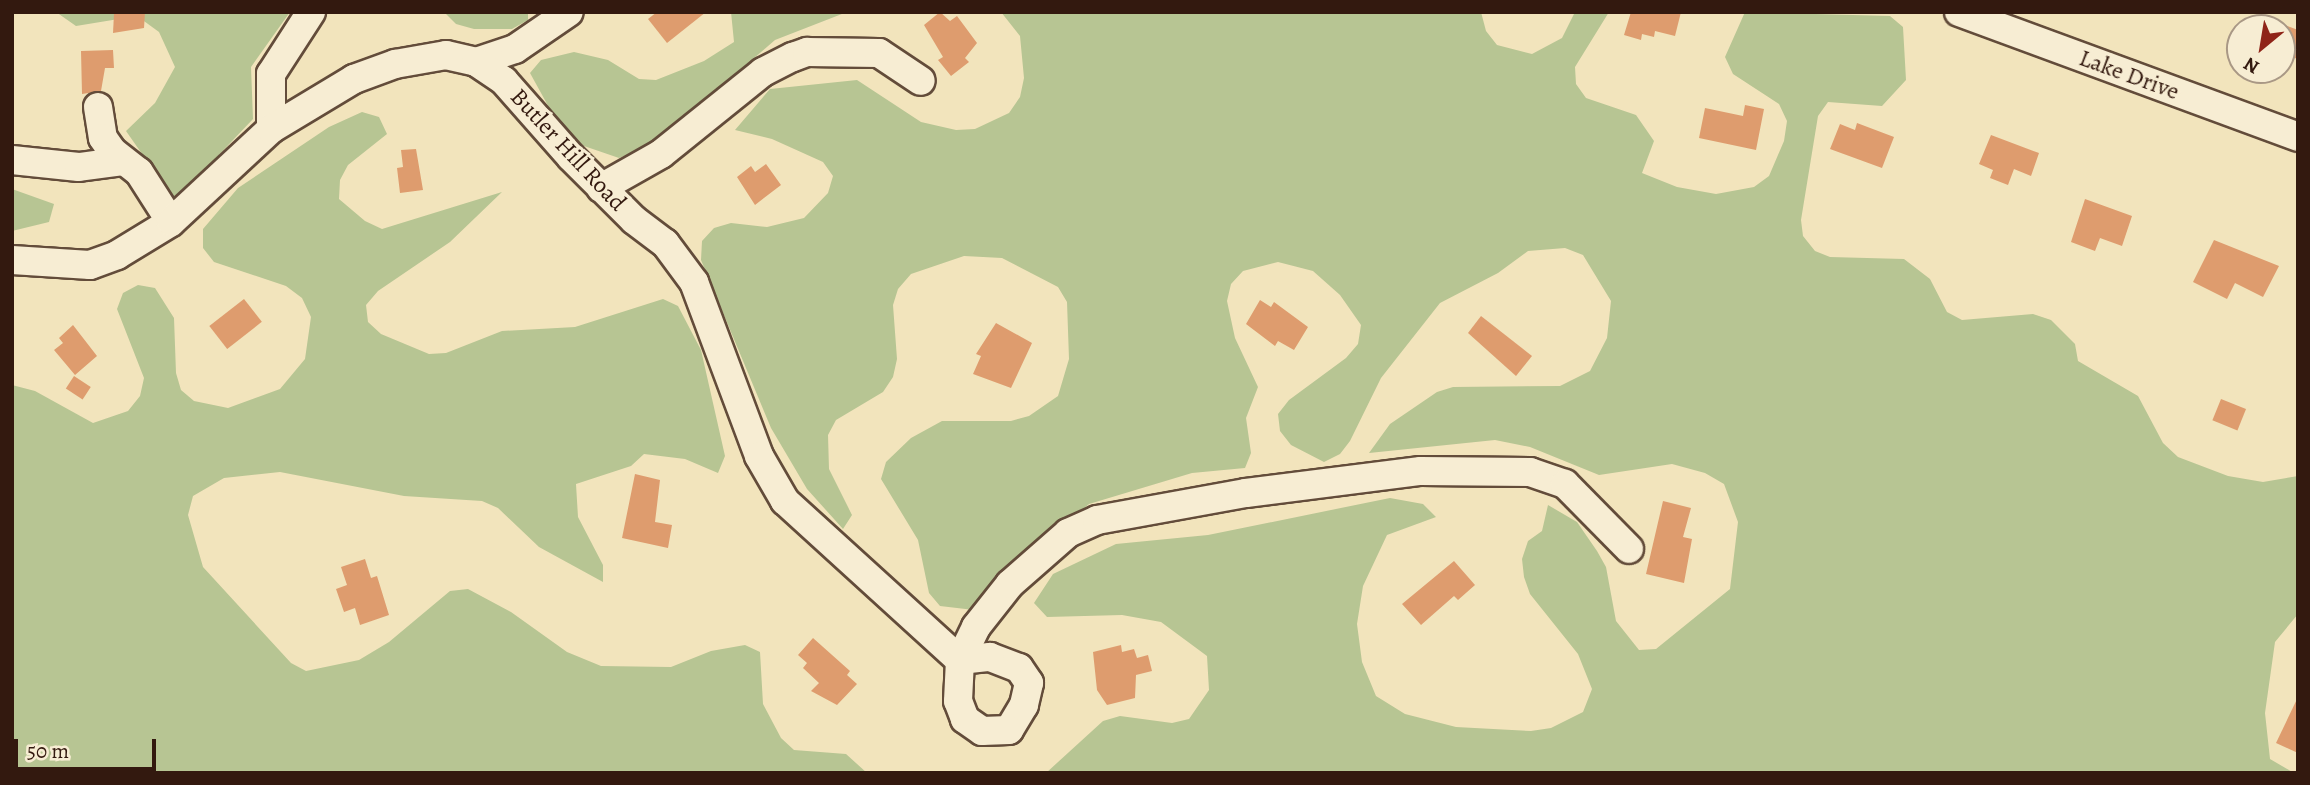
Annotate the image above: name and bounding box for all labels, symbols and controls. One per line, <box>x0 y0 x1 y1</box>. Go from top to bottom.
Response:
north arrow <box>2226 14 2296 84</box>
street label: Lake Drive <box>2075 44 2183 106</box>
text: N <box>2239 51 2264 80</box>
street label: Butler Hill Road <box>504 83 632 217</box>
scale bar <box>18 726 159 770</box>
text: 50 m <box>27 737 69 765</box>

